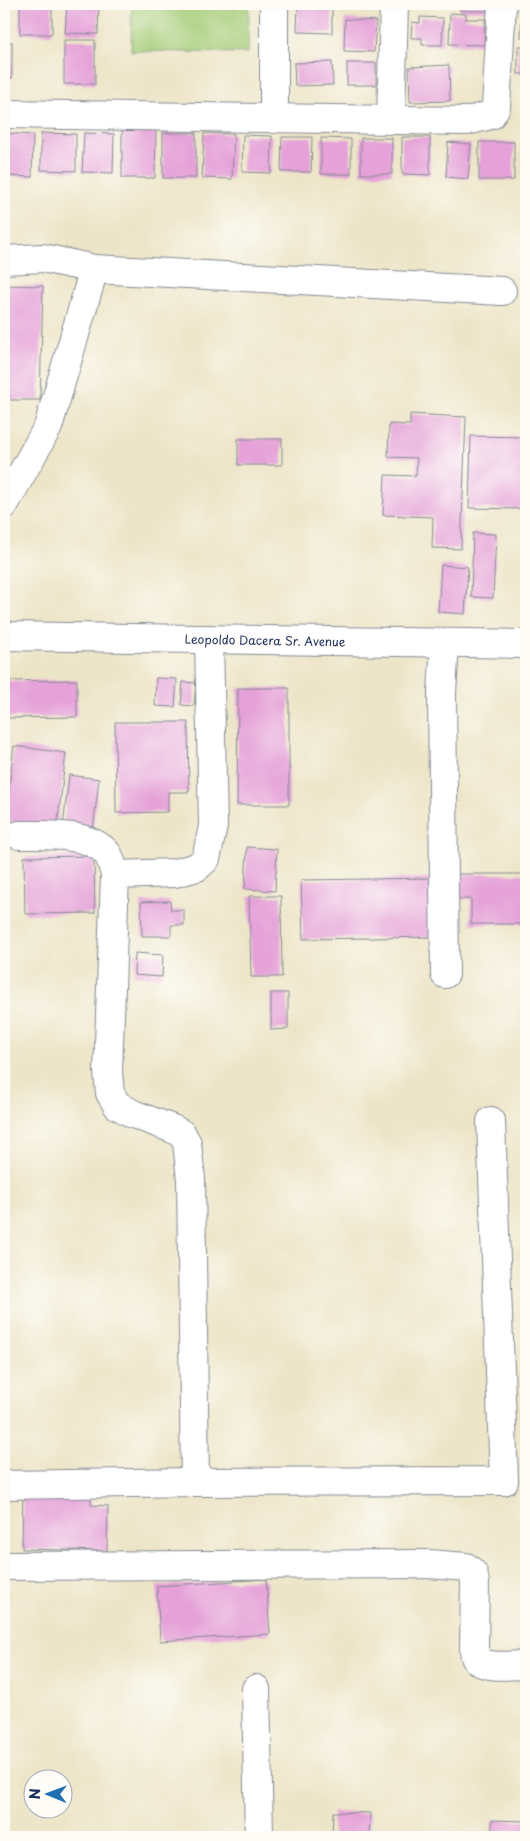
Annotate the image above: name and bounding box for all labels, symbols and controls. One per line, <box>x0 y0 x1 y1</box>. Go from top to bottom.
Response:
street label: Leopoldo Dacera Sr. Avenue <box>185 630 346 650</box>
north arrow <box>22 1768 72 1818</box>
text: N <box>24 1788 45 1799</box>

